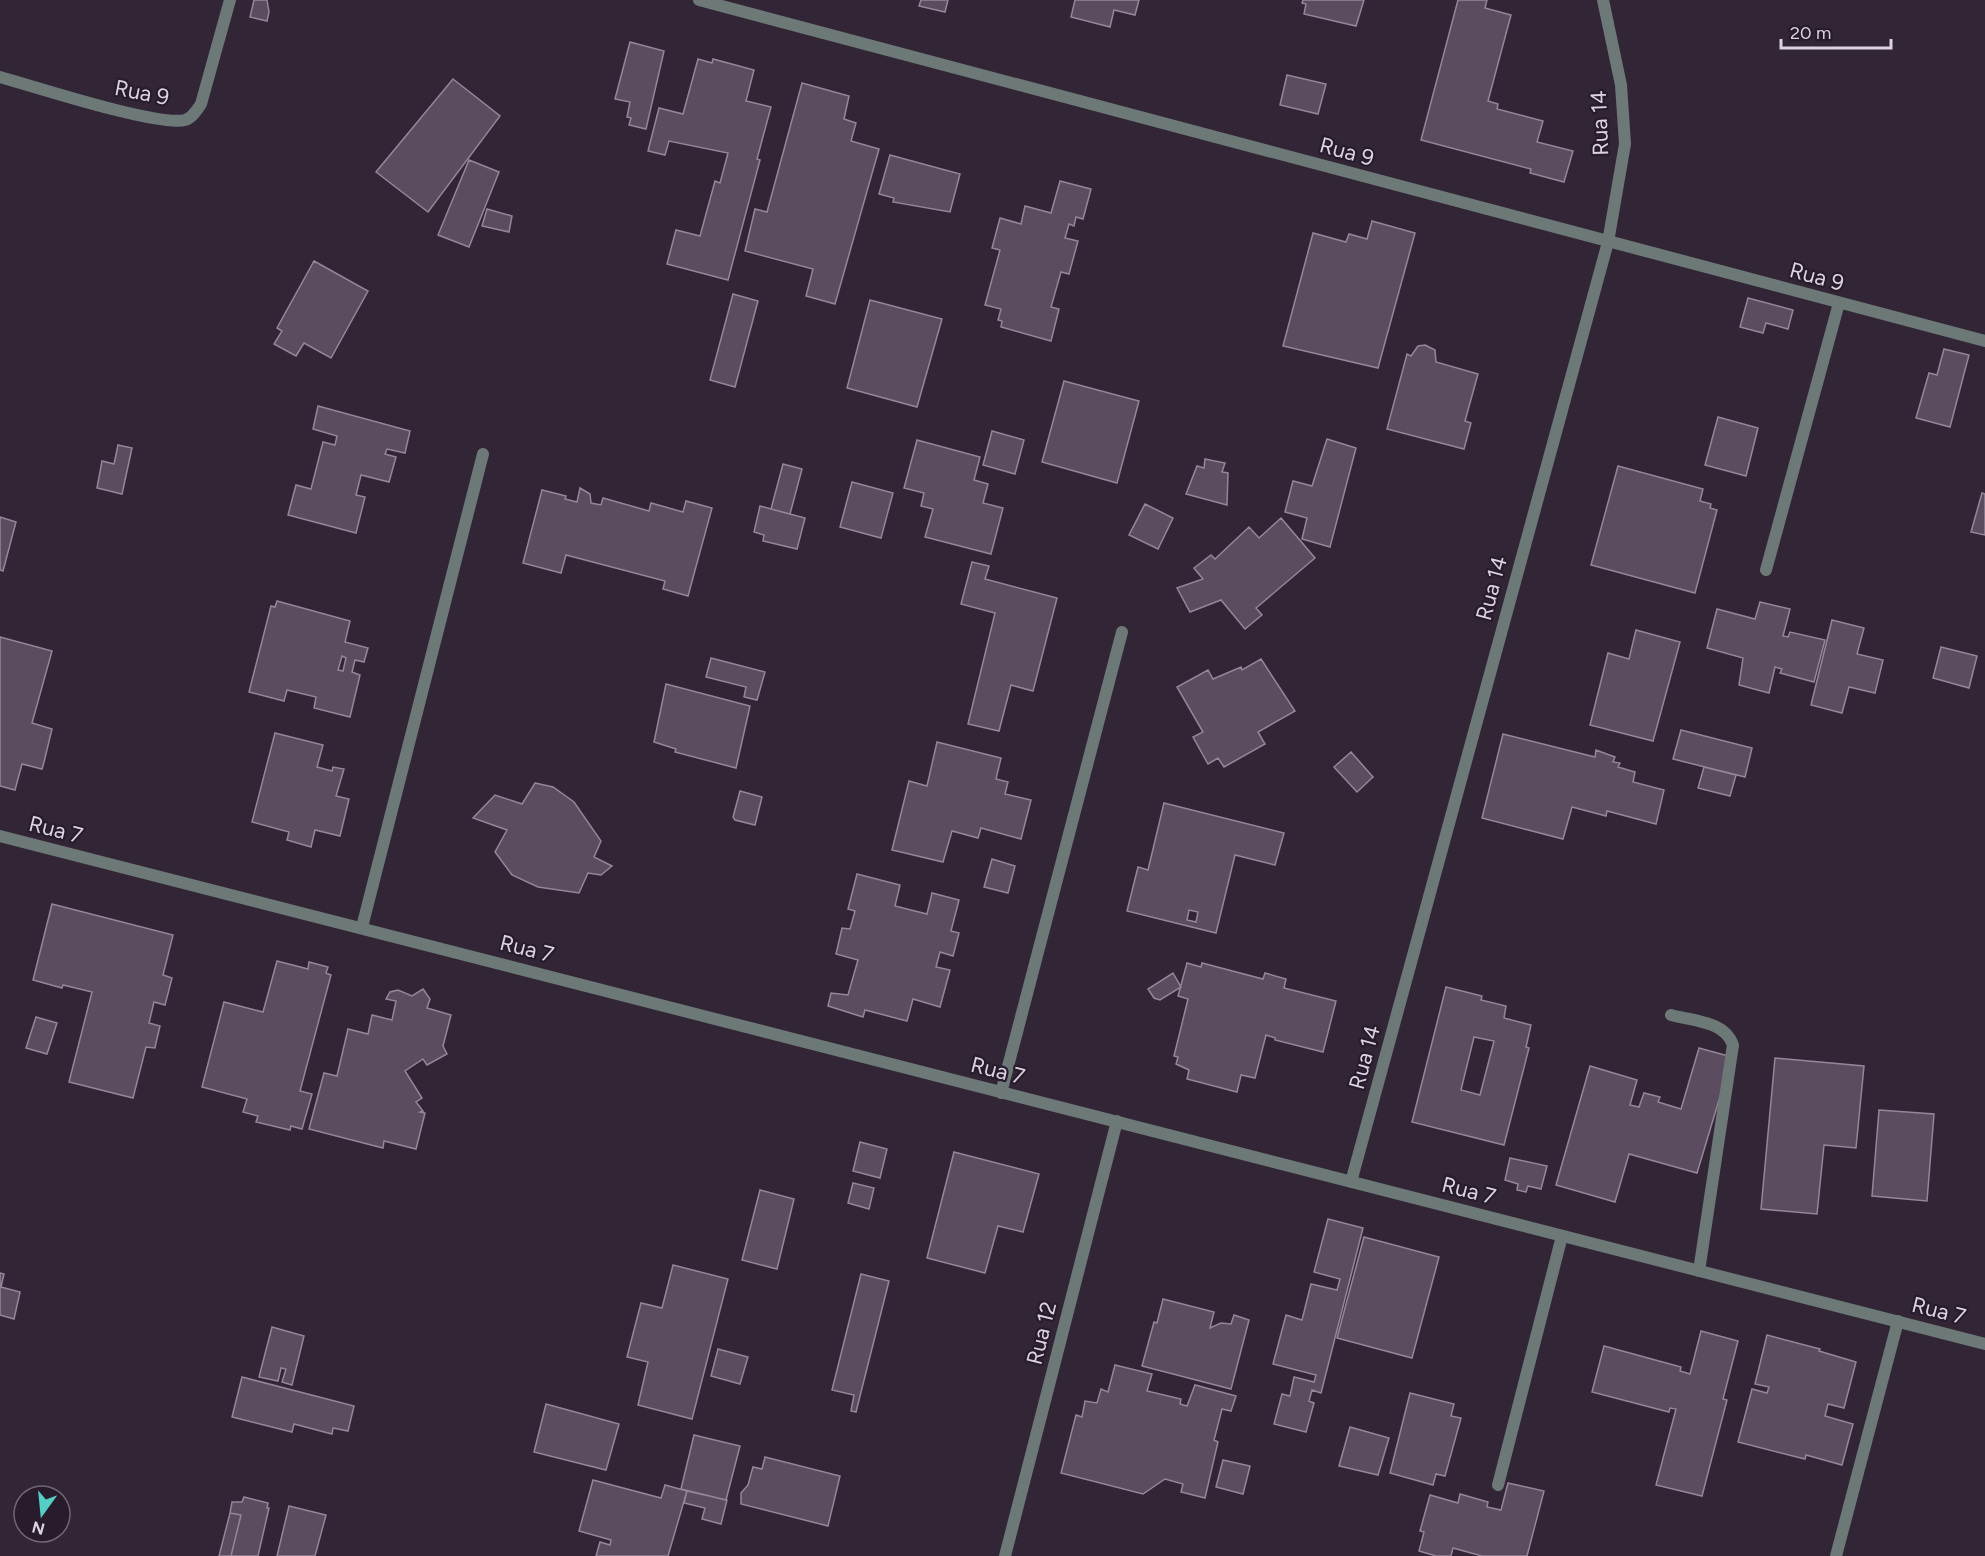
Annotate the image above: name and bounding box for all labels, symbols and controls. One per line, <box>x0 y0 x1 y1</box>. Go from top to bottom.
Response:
scale bar <box>1781 12 1890 50</box>
text: 20 m <box>1790 22 1831 44</box>
street label: Rua 9 <box>112 74 172 111</box>
street label: Rua 14 <box>1585 90 1614 156</box>
street label: Rua 9 <box>1317 131 1377 172</box>
street label: Rua 9 <box>1787 256 1847 297</box>
street label: Rua 14 <box>1470 553 1513 623</box>
street label: Rua 7 <box>26 810 86 849</box>
street label: Rua 7 <box>497 929 557 968</box>
street label: Rua 14 <box>1343 1022 1386 1092</box>
street label: Rua 7 <box>968 1051 1028 1090</box>
street label: Rua 7 <box>1439 1171 1499 1210</box>
street label: Rua 7 <box>1909 1291 1969 1330</box>
street label: Rua 12 <box>1021 1299 1062 1367</box>
north arrow <box>12 1484 72 1544</box>
text: N <box>30 1517 47 1539</box>

